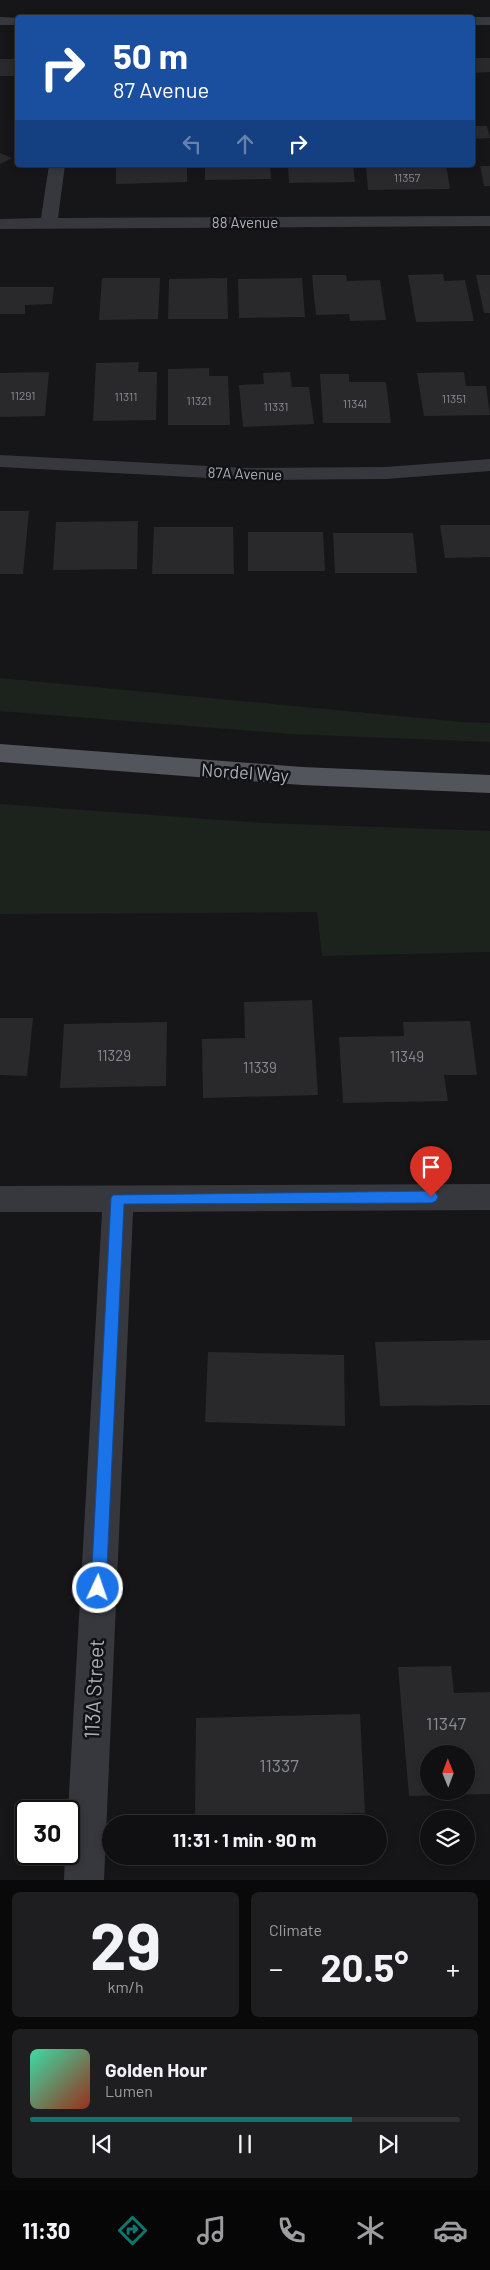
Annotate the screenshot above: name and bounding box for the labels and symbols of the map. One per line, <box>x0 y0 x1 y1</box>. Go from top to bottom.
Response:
house number: 11357 <box>394 170 421 184</box>
street label: 88 Avenue <box>212 213 278 231</box>
house number: 11291 <box>10 388 36 402</box>
house number: 11311 <box>115 389 137 403</box>
house number: 11351 <box>442 391 466 405</box>
house number: 11321 <box>186 393 212 407</box>
house number: 11341 <box>343 396 367 410</box>
house number: 11331 <box>264 399 288 413</box>
street label: 87A Avenue <box>207 463 283 483</box>
street label: Nordel Way <box>200 758 290 786</box>
house number: 11329 <box>97 1046 131 1064</box>
house number: 11349 <box>390 1047 424 1065</box>
house number: 11339 <box>243 1058 277 1076</box>
pin <box>410 1146 452 1197</box>
position arrow <box>71 1561 123 1613</box>
street label: 113A Street <box>78 1638 108 1740</box>
house number: 11347 <box>426 1712 466 1734</box>
north arrow <box>420 1745 475 1800</box>
house number: 11337 <box>259 1754 299 1776</box>
speed limit sign: 30 <box>15 1800 80 1865</box>

